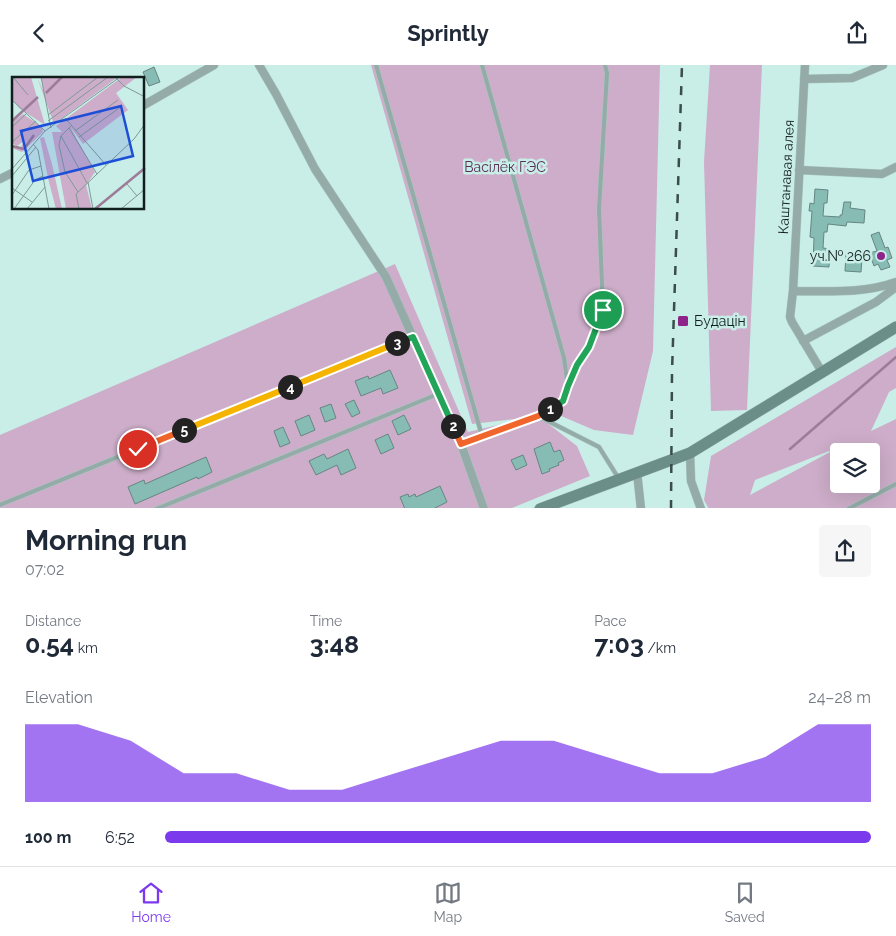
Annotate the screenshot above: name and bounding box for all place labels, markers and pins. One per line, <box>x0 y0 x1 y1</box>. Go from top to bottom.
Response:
place label: уч.№ 266 <box>810 248 871 264</box>
marker: уч.№ 266 <box>875 250 887 262</box>
pin <box>582 289 624 331</box>
place label: Будацін <box>694 313 746 329</box>
marker: Будацін <box>676 314 690 328</box>
pin: 3 <box>384 331 410 355</box>
pin: 4 <box>278 375 302 399</box>
pin: 1 <box>538 397 562 421</box>
pin: 2 <box>440 413 466 439</box>
pin: 5 <box>172 417 196 443</box>
pin <box>117 428 159 470</box>

